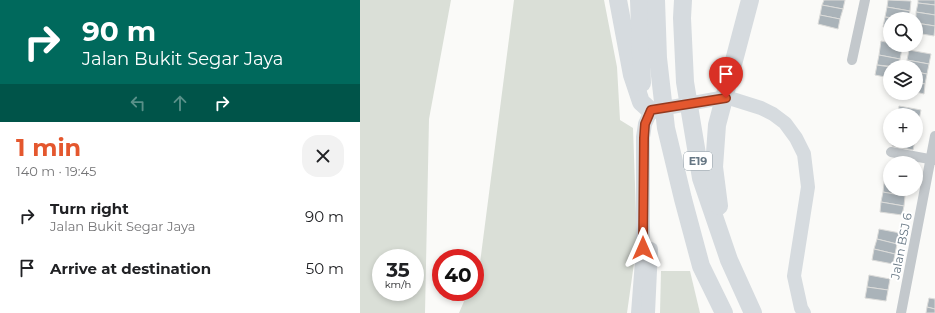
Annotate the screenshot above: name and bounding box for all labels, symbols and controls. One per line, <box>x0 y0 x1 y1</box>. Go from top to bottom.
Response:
map controls <box>883 12 923 196</box>
button: search <box>883 12 923 52</box>
text: 90 m <box>82 14 156 48</box>
icon: right <box>16 16 68 68</box>
text: Jalan Bukit Segar Jaya <box>82 48 283 70</box>
pin <box>709 57 743 98</box>
button: layers <box>883 60 923 100</box>
icon: arrive <box>715 63 737 85</box>
icon: left <box>127 92 149 114</box>
icon: ahead <box>169 92 191 114</box>
icon: right <box>211 92 233 114</box>
button: + <box>883 108 923 148</box>
text: 1 min <box>16 133 81 162</box>
button: close <box>302 135 344 177</box>
road number: E19 <box>684 152 712 170</box>
button: − <box>883 156 923 196</box>
text: 140 m · 19:45 <box>16 163 96 179</box>
text: Turn right <box>50 199 129 218</box>
icon: right <box>16 205 38 227</box>
text: 90 m <box>305 207 344 226</box>
street label: Jalan BSJ 6 <box>887 211 915 282</box>
text: Jalan Bukit Segar Jaya <box>50 218 195 234</box>
position arrow <box>622 227 664 269</box>
speed limit sign: 40 <box>432 249 484 301</box>
icon: arrive <box>16 257 38 279</box>
text: 35 <box>386 258 410 282</box>
text: Arrive at destination <box>50 259 211 278</box>
text: 50 m <box>306 259 344 278</box>
text: km/h <box>385 278 411 291</box>

